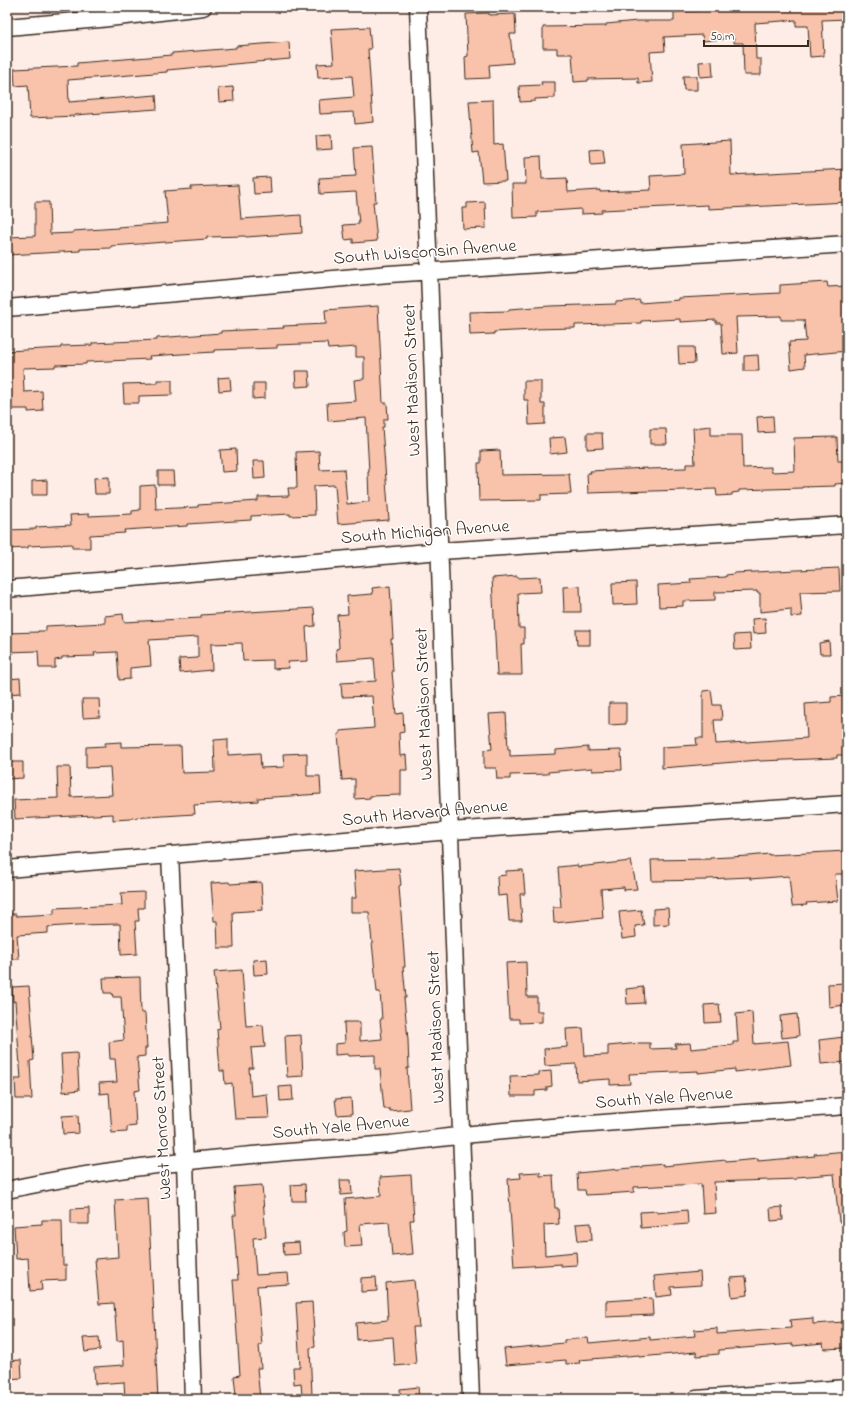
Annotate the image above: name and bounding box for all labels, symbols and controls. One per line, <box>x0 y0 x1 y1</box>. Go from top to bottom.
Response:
scale bar <box>704 22 808 48</box>
text: 50 m <box>710 28 734 46</box>
street label: South Wisconsin Avenue <box>333 234 518 272</box>
street label: West Madison Street <box>397 303 429 457</box>
street label: South Michigan Avenue <box>340 514 511 553</box>
street label: West Madison Street <box>409 627 441 781</box>
street label: South Harvard Avenue <box>341 794 510 834</box>
street label: West Madison Street <box>421 950 453 1104</box>
street label: West Monroe Street <box>146 1056 180 1200</box>
street label: South Yale Avenue <box>594 1081 734 1117</box>
street label: South Yale Avenue <box>271 1109 412 1147</box>

